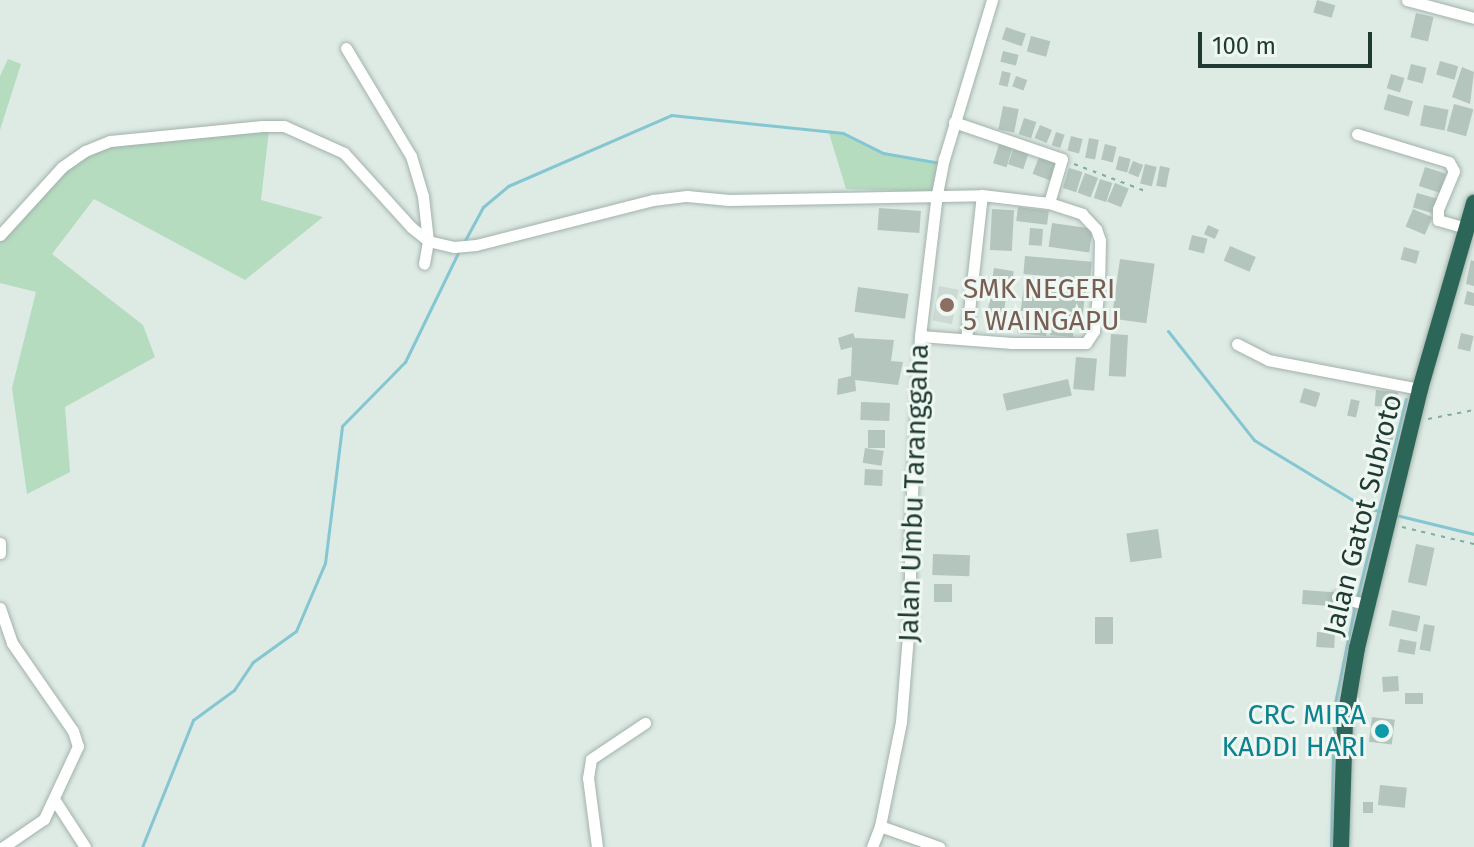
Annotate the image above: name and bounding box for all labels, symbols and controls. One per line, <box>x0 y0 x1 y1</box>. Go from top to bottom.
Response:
scale bar <box>1202 16 1376 66</box>
text: 100 m <box>1212 32 1276 60</box>
place label: SMK NEGERI 5 WAINGAPU <box>963 272 1120 338</box>
marker: SMK NEGERI 5 WAINGAPU <box>938 296 956 314</box>
street label: Jalan Umbu Taranggaha <box>892 343 936 643</box>
street label: Jalan Gatot Subroto <box>1317 391 1409 639</box>
place label: CRC MIRA KADDI HARI <box>1221 698 1366 764</box>
marker: CRC MIRA KADDI HARI <box>1373 722 1391 740</box>

